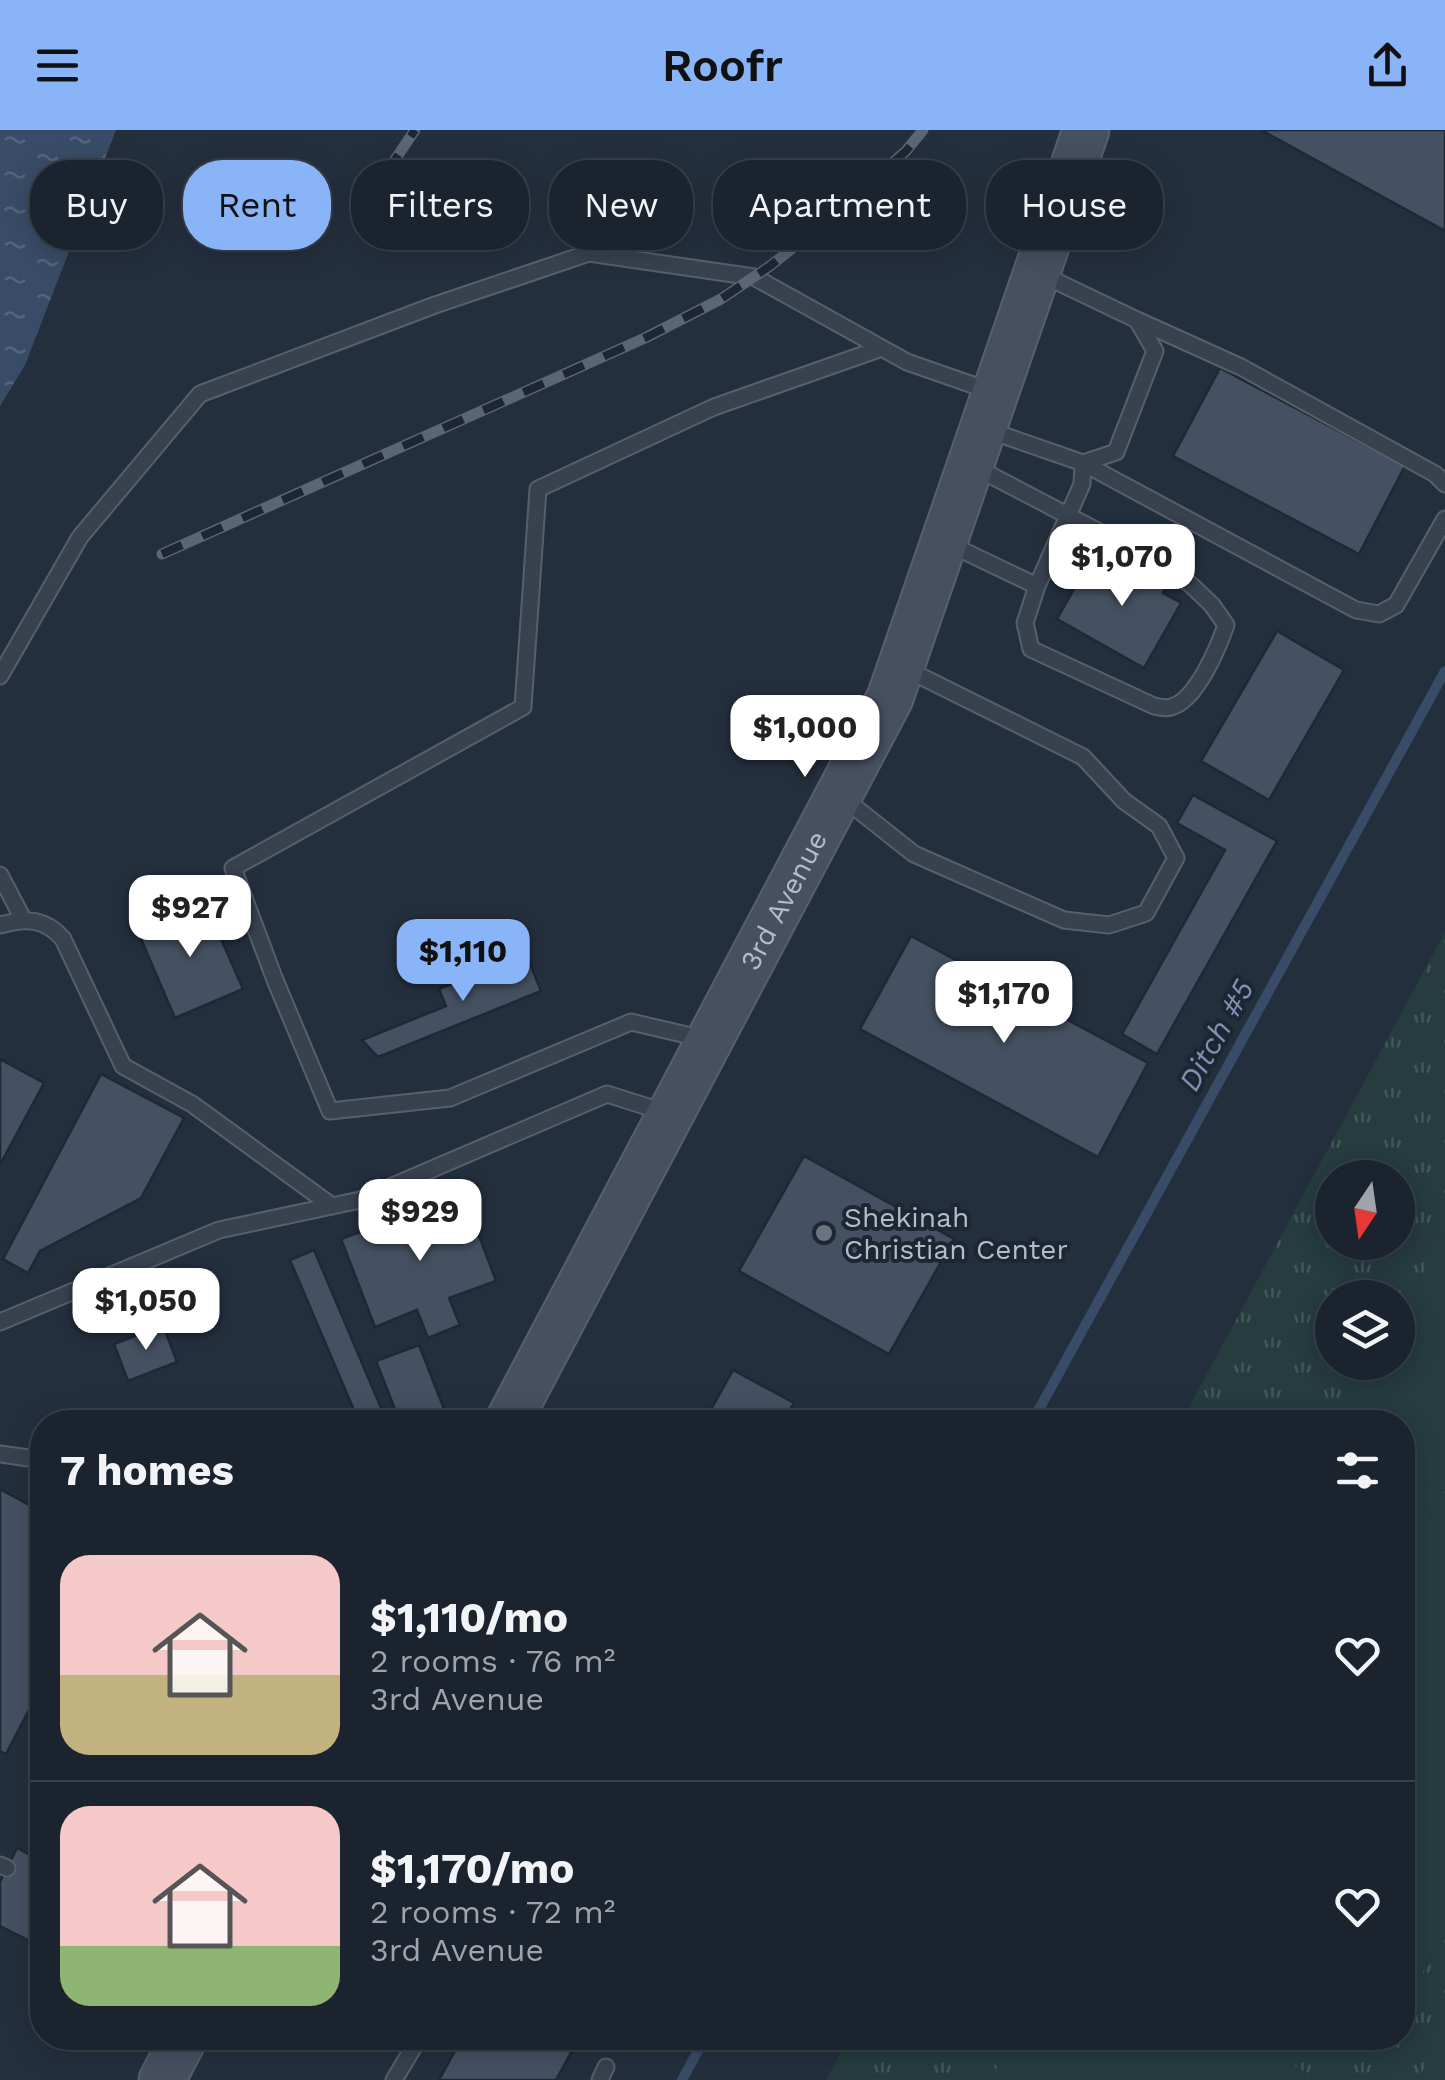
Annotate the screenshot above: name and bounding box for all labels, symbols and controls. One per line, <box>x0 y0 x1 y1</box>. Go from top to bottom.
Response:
icon: menu <box>30 38 85 93</box>
icon: share <box>1360 38 1415 93</box>
text: Roofr <box>662 39 783 92</box>
chip: Buy <box>30 160 163 250</box>
chip: Rent <box>183 160 331 250</box>
chip: Filters <box>351 160 529 250</box>
chip: New <box>549 160 693 250</box>
chip: Apartment <box>713 160 966 250</box>
chip: House <box>986 160 1163 250</box>
pin: $1,070 <box>1041 524 1203 609</box>
text: $1,070 <box>1071 537 1173 575</box>
pin: $1,000 <box>724 695 886 780</box>
text: $1,000 <box>752 708 858 746</box>
street label: 3rd Avenue <box>733 825 833 975</box>
pin: $927 <box>131 875 249 960</box>
text: $927 <box>151 888 229 926</box>
pin: $1,110 <box>382 919 544 1004</box>
text: $1,110 <box>419 932 507 970</box>
pin: $1,170 <box>923 961 1085 1046</box>
water label: Ditch #5 <box>1171 973 1261 1097</box>
text: $1,170 <box>957 974 1051 1012</box>
north arrow <box>1315 1160 1415 1260</box>
map controls <box>1315 1160 1415 1380</box>
pin: $929 <box>361 1179 479 1264</box>
text: $929 <box>380 1192 460 1230</box>
place label: Shekinah Christian Center <box>844 1201 1068 1266</box>
marker: Shekinah Christian Center <box>813 1222 835 1244</box>
pin: $1,050 <box>65 1268 227 1353</box>
button: layers <box>1315 1280 1415 1380</box>
text: $1,050 <box>95 1281 197 1319</box>
icon: filters <box>1330 1443 1385 1498</box>
text: 7 homes <box>60 1446 234 1495</box>
text: $1,110/mo <box>370 1593 568 1642</box>
icon: home <box>140 1595 260 1715</box>
icon: heart <box>1330 1628 1385 1683</box>
text: 2 rooms · 76 m² <box>370 1642 616 1680</box>
text: 3rd Avenue <box>370 1680 544 1718</box>
text: $1,170/mo <box>370 1844 574 1893</box>
icon: home <box>140 1846 260 1966</box>
icon: heart <box>1330 1879 1385 1934</box>
text: 2 rooms · 72 m² <box>370 1893 615 1931</box>
text: 3rd Avenue <box>370 1931 544 1969</box>

